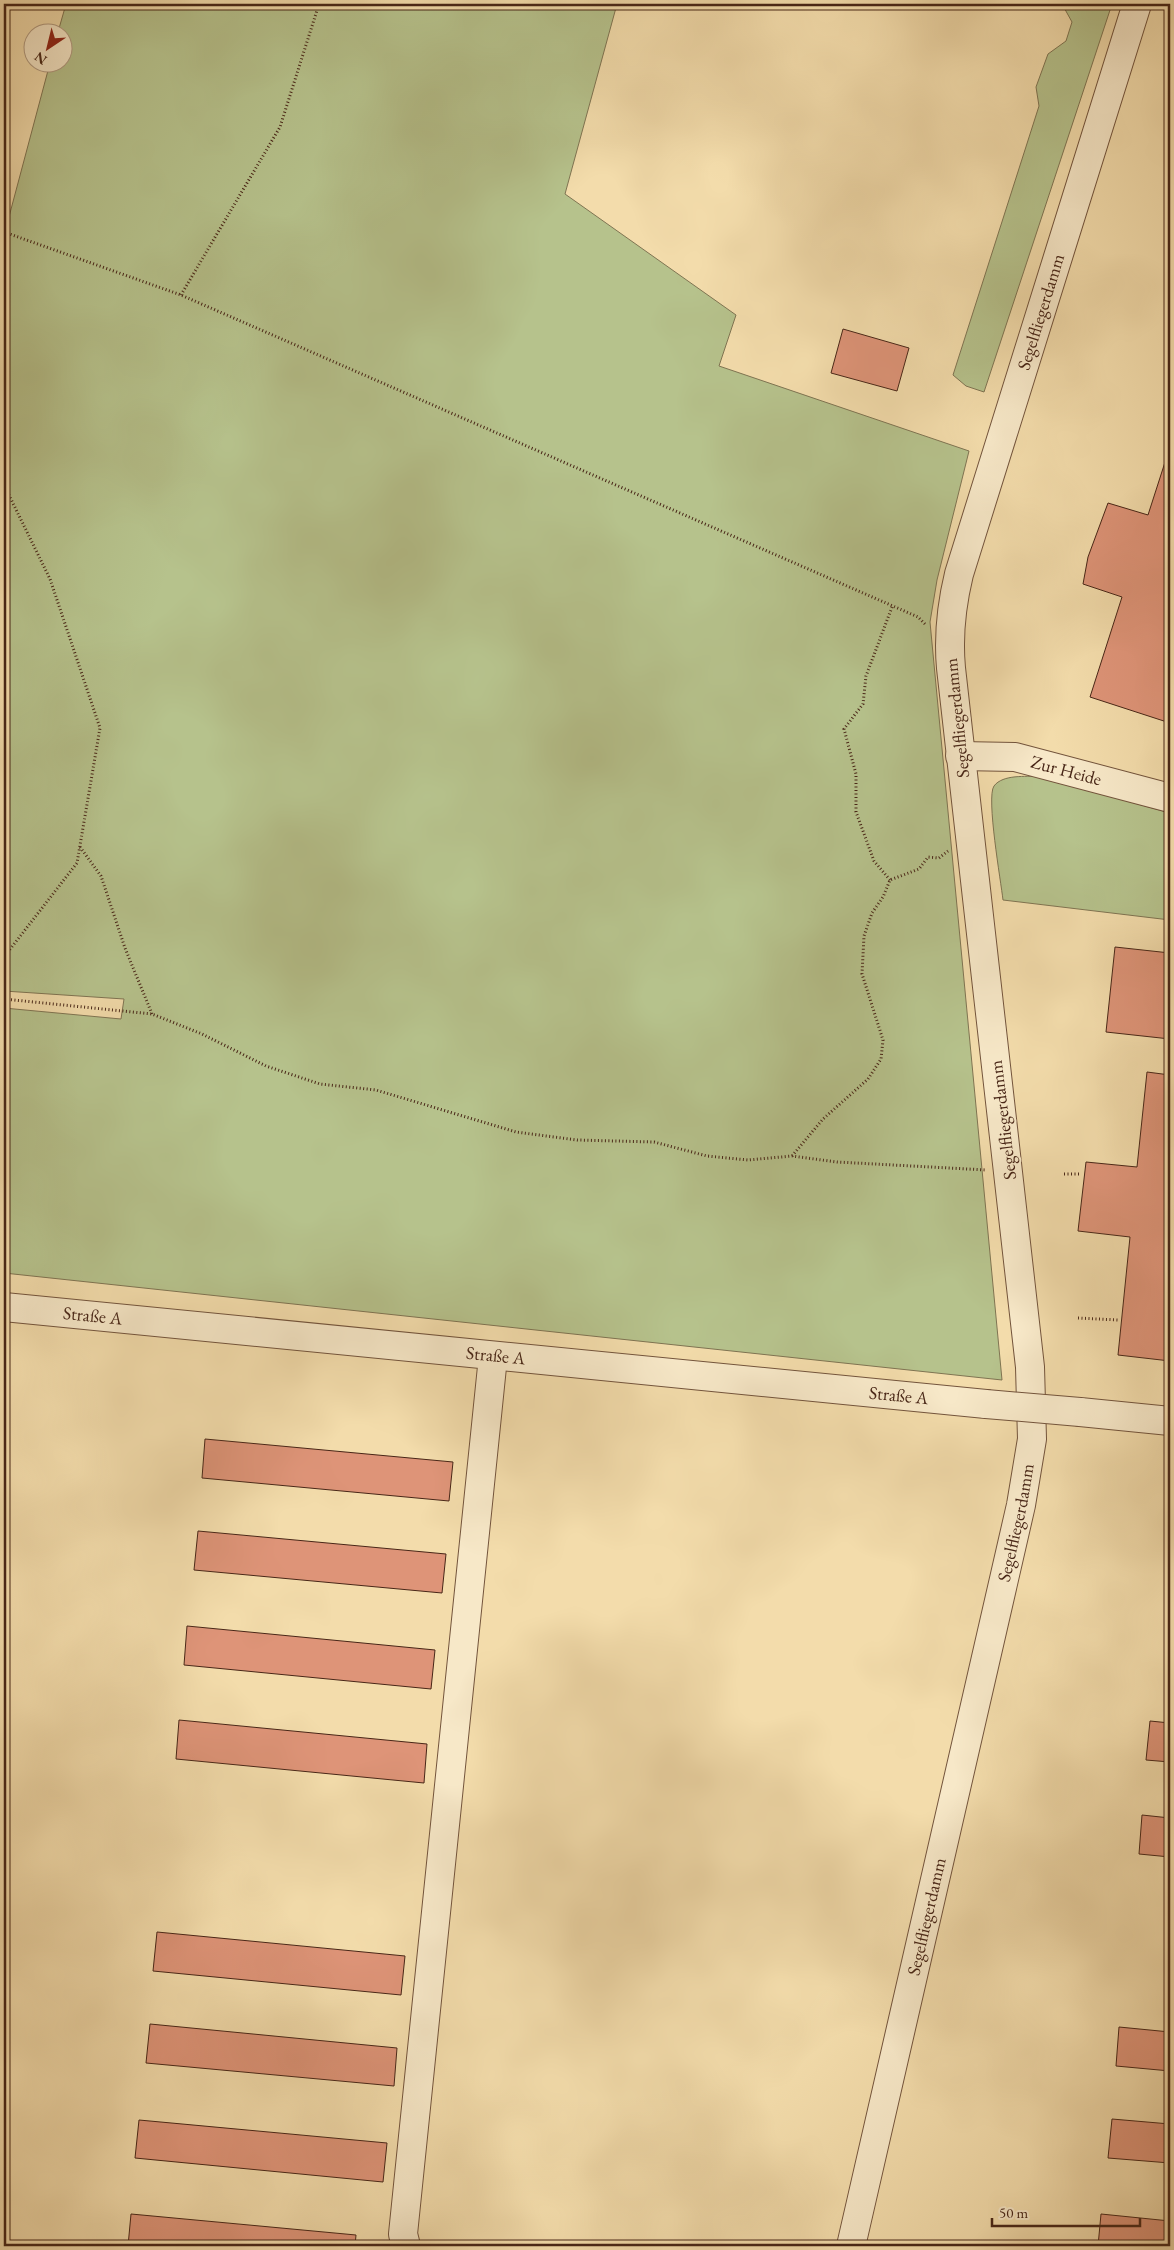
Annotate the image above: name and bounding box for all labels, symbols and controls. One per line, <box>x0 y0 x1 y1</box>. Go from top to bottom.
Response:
north arrow <box>22 22 72 72</box>
text: N <box>30 48 50 69</box>
street label: Segelfliegerdamm <box>1011 251 1069 373</box>
street label: Segelfliegerdamm <box>939 657 974 779</box>
street label: Zur Heide <box>1029 750 1104 790</box>
street label: Segelfliegerdamm <box>984 1059 1021 1181</box>
street label: Straße A <box>62 1301 124 1330</box>
street label: Straße A <box>465 1341 527 1369</box>
street label: Straße A <box>868 1381 930 1409</box>
street label: Segelfliegerdamm <box>992 1462 1039 1584</box>
street label: Segelfliegerdamm <box>901 1855 951 1978</box>
scale bar <box>992 2195 1139 2227</box>
text: 50 m <box>999 2203 1028 2222</box>

